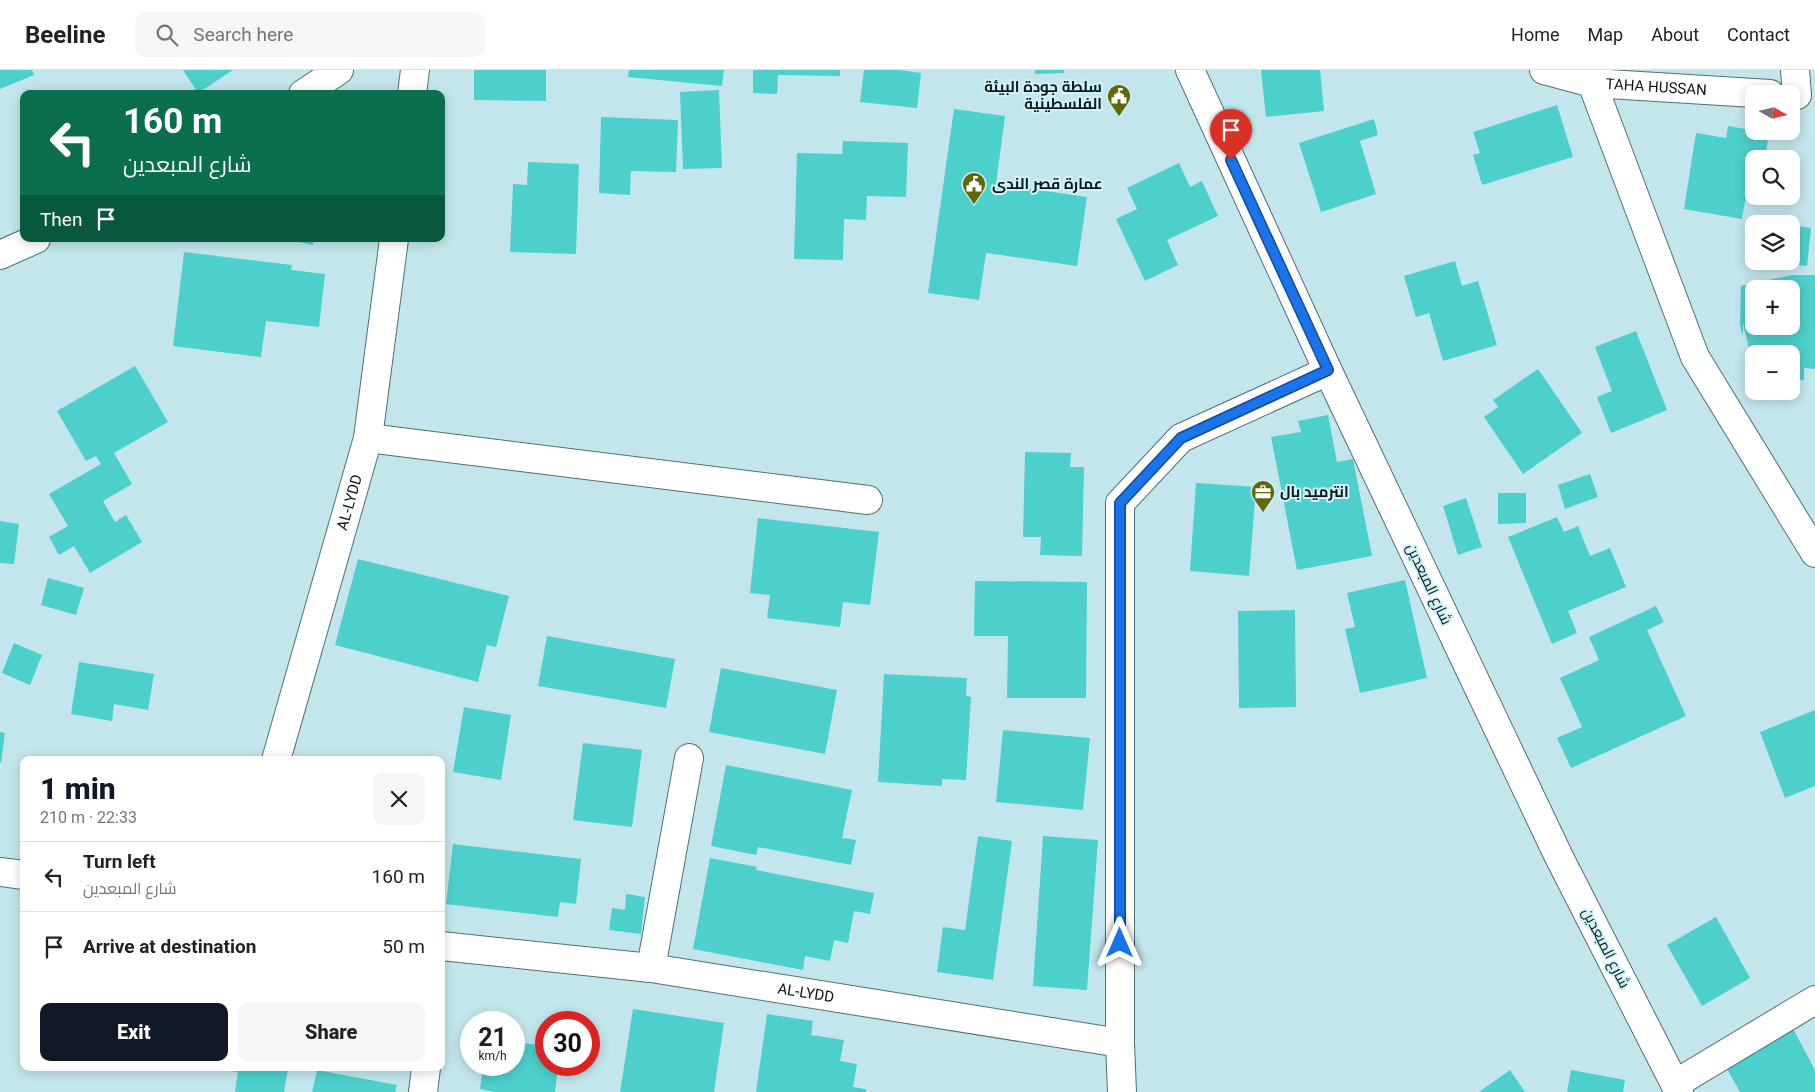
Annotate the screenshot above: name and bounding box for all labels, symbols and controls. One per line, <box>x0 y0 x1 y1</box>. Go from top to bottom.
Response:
search box <box>135 12 485 57</box>
text: Beeline <box>25 21 105 49</box>
icon: search <box>153 21 181 49</box>
text: Search here <box>193 23 293 46</box>
text: Home <box>1511 24 1560 45</box>
text: Map <box>1588 24 1623 45</box>
text: About <box>1651 24 1699 45</box>
text: Contact <box>1727 24 1790 45</box>
street label: TAHA HUSSAN <box>1605 75 1707 99</box>
place label: سلطة جودة البيئة الفلسطينية <box>984 78 1102 113</box>
public building icon: سلطة جودة البيئة الفلسطينية <box>1106 83 1132 117</box>
north arrow <box>1745 85 1800 140</box>
map controls <box>1745 85 1800 400</box>
text: 160 m <box>123 101 222 142</box>
pin <box>1210 109 1252 160</box>
icon: left <box>40 110 105 175</box>
icon: arrive <box>1217 116 1245 144</box>
button: search <box>1745 150 1800 205</box>
text: شارع المبعدين <box>123 152 251 177</box>
public building icon: عمارة قصر الندى <box>961 171 987 205</box>
place label: عمارة قصر الندى <box>992 175 1102 193</box>
icon: arrive <box>92 205 120 233</box>
text: Then <box>40 208 82 231</box>
button: layers <box>1745 215 1800 270</box>
button: + <box>1745 280 1800 335</box>
button: − <box>1745 345 1800 400</box>
street label: AL-LYDD <box>333 472 366 532</box>
office icon: انترميد بال <box>1250 479 1276 513</box>
place label: انترميد بال <box>1280 483 1349 501</box>
street label: شارع المبعدين <box>1401 541 1456 628</box>
text: 1 min <box>40 771 116 806</box>
button: close <box>373 773 425 825</box>
text: 210 m · 22:33 <box>40 808 137 827</box>
text: Turn left <box>83 850 156 873</box>
icon: left <box>40 863 68 891</box>
text: 160 m <box>372 865 425 888</box>
text: شارع المبعدين <box>83 879 176 898</box>
street label: شارع المبعدين <box>1576 905 1634 992</box>
position arrow <box>1093 916 1145 968</box>
icon: arrive <box>40 933 68 961</box>
text: Arrive at destination <box>83 935 256 958</box>
text: 50 m <box>382 935 425 958</box>
street label: AL-LYDD <box>776 979 835 1006</box>
button: Exit <box>40 1003 228 1061</box>
button: Share <box>238 1003 425 1061</box>
speed limit sign: 30 <box>535 1011 600 1076</box>
text: 21 <box>478 1023 507 1052</box>
text: km/h <box>478 1049 507 1063</box>

